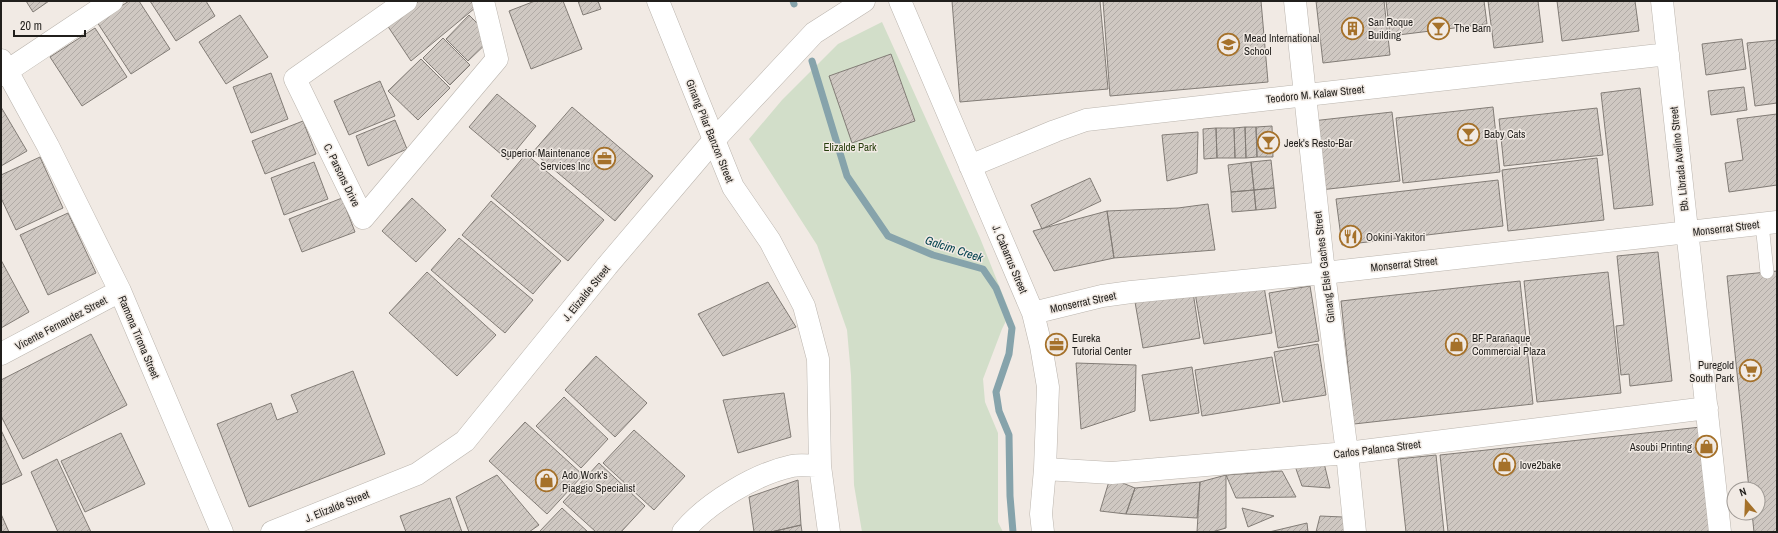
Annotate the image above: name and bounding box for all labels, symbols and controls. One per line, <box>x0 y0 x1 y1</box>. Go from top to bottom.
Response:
scale bar <box>14 12 85 38</box>
building icon: San Roque Building <box>1340 15 1366 41</box>
place label: San Roque Building <box>1368 15 1413 42</box>
bar icon: The Barn <box>1426 15 1452 41</box>
text: 20 m <box>20 18 42 34</box>
place label: The Barn <box>1454 21 1491 35</box>
school or university icon: Mead International School <box>1216 31 1242 57</box>
place label: Mead International School <box>1244 31 1319 58</box>
street label: Ginang Pilar Banzon Street <box>683 77 737 185</box>
street label: Teodoro M. Kalaw Street <box>1265 82 1365 106</box>
street label: Bb. Librada Avelino Street <box>1666 105 1691 212</box>
bar icon: Baby Cats <box>1456 121 1482 147</box>
place label: Baby Cats <box>1484 127 1526 141</box>
bar icon: Jeek's Resto-Bar <box>1256 130 1282 156</box>
place label: Jeek's Resto-Bar <box>1284 136 1352 150</box>
park label: Elizalde Park <box>823 140 877 154</box>
street label: C. Parsons Drive <box>321 141 363 209</box>
place label: Superior Maintenance Services Inc <box>501 146 590 173</box>
office icon: Superior Maintenance Services Inc <box>592 146 618 172</box>
street label: Ginang Elsie Gaches Street <box>1310 210 1338 324</box>
street label: Monserrat Street <box>1692 217 1761 239</box>
street label: J. Cabarrus Street <box>989 223 1031 296</box>
restaurant icon: Ookini Yakitori <box>1338 224 1364 250</box>
place label: Ookini Yakitori <box>1366 230 1425 244</box>
water label: Galcim Creek <box>923 232 986 266</box>
street label: Monserrat Street <box>1370 253 1439 274</box>
street label: J. Elizalde Street <box>559 262 613 324</box>
street label: Monserrat Street <box>1049 288 1118 316</box>
street label: Vicente Fernandez Street <box>13 293 110 353</box>
street label: Ramona Tirona Street <box>115 293 163 381</box>
office icon: Eureka Tutorial Center <box>1043 331 1069 357</box>
place label: Eureka Tutorial Center <box>1072 331 1131 358</box>
shop icon: BF Parañaque Commercial Plaza <box>1444 331 1470 357</box>
place label: BF Parañaque Commercial Plaza <box>1472 331 1546 358</box>
place label: Puregold South Park <box>1689 358 1734 385</box>
supermarket icon: Puregold South Park <box>1737 358 1763 384</box>
shop icon: Asoubi Printing <box>1694 434 1720 460</box>
street label: Carlos Palanca Street <box>1333 437 1422 461</box>
place label: Asoubi Printing <box>1629 440 1692 454</box>
shop icon: love2bake <box>1492 452 1518 478</box>
place label: love2bake <box>1520 458 1561 472</box>
shop icon: Ado Work's Piaggio Specialist <box>533 468 559 494</box>
place label: Ado Work's Piaggio Specialist <box>561 468 636 495</box>
north arrow <box>1726 481 1766 521</box>
text: N <box>1737 484 1748 499</box>
street label: J. Elizalde Street <box>303 487 372 525</box>

